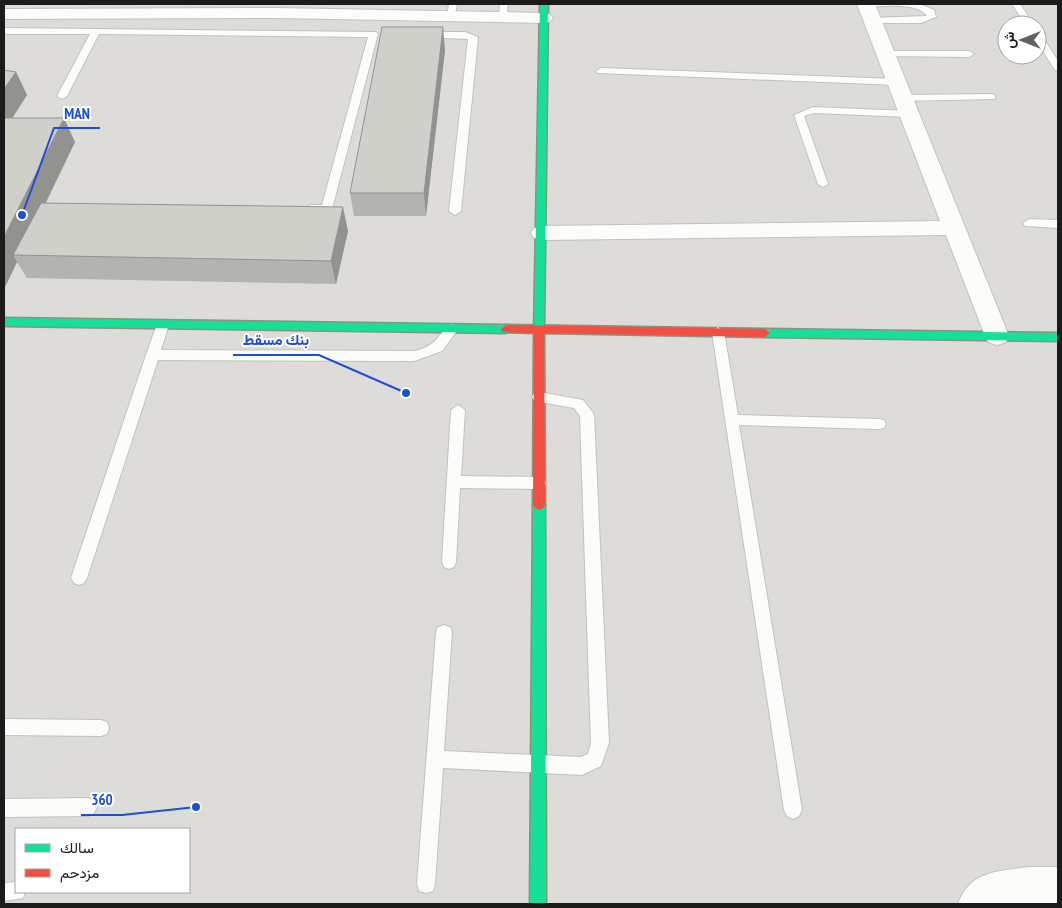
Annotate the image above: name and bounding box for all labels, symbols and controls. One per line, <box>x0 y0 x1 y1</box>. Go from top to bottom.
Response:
north arrow <box>997 15 1047 65</box>
text: ش <box>1000 31 1018 48</box>
callout: MAN <box>54 98 100 128</box>
text: MAN <box>64 104 90 123</box>
callout: بنك مسقط <box>233 325 319 355</box>
text: بنك مسقط <box>243 330 309 349</box>
callout: 360 <box>81 785 122 815</box>
text: 360 <box>91 790 113 809</box>
legend <box>15 828 190 893</box>
text: سالك <box>60 838 94 857</box>
text: مزدحم <box>60 863 99 883</box>

